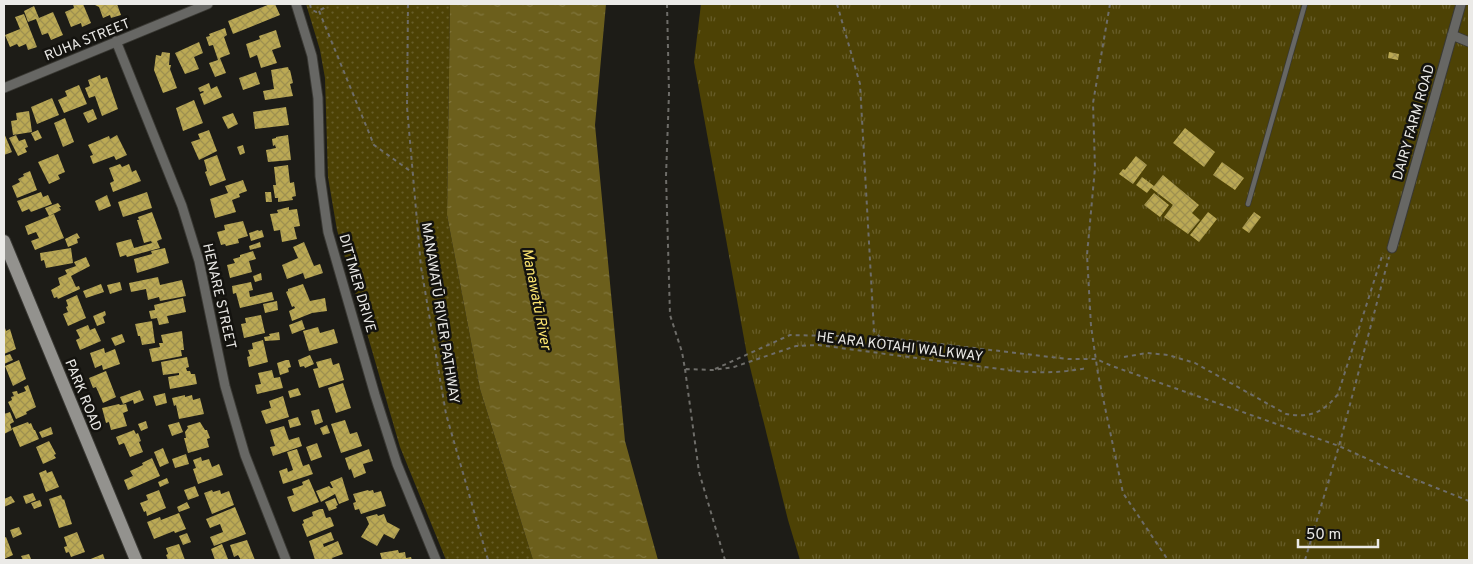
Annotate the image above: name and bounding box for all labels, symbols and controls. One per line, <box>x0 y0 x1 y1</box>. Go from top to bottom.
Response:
street label: RUHA STREET <box>42 15 133 65</box>
street label: DAIRY FARM ROAD <box>1390 63 1439 182</box>
street label: MANAWATŪ RIVER PATHWAY <box>417 221 462 405</box>
street label: DITTMER DRIVE <box>334 232 379 335</box>
street label: HENARE STREET <box>198 242 239 351</box>
water label: Manawatū River <box>516 247 555 353</box>
street label: HE ARA KOTAHI WALKWAY <box>816 329 984 366</box>
street label: PARK ROAD <box>60 357 105 434</box>
scale bar <box>1298 516 1378 548</box>
text: 50 m <box>1306 526 1341 545</box>

